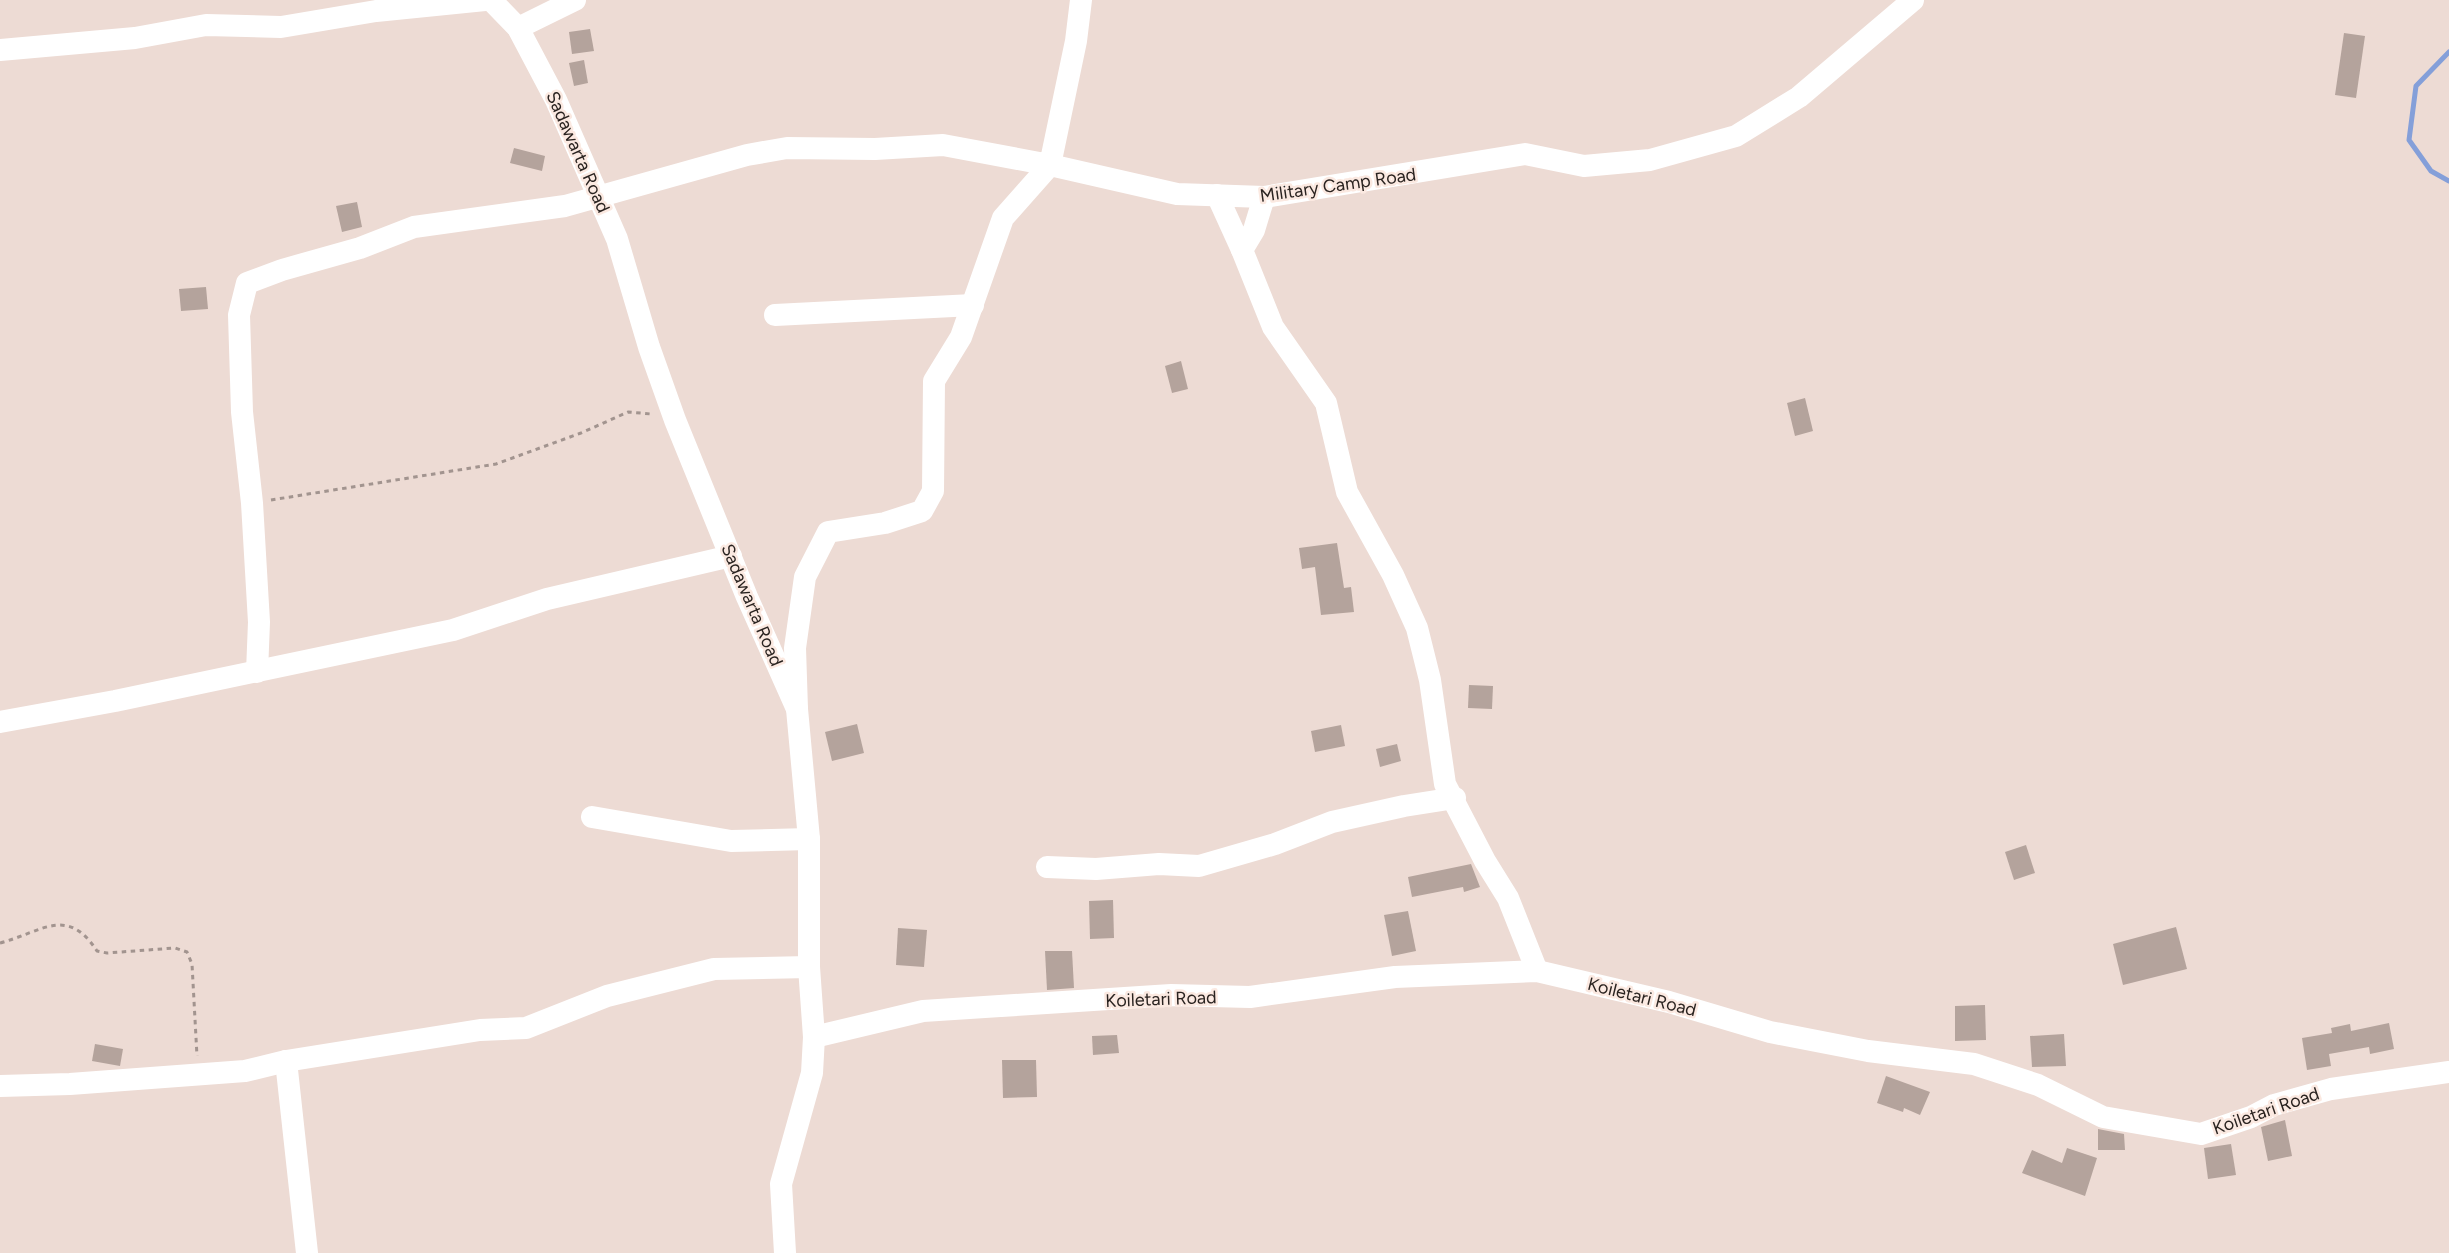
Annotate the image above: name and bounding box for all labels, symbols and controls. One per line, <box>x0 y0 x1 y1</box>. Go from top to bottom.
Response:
street label: Sadawarta Road <box>541 88 615 216</box>
street label: Military Camp Road <box>1258 163 1418 207</box>
street label: Sadawarta Road <box>716 540 788 670</box>
street label: Koiletari Road <box>1585 973 1699 1021</box>
street label: Koiletari Road <box>1105 986 1217 1012</box>
street label: Koiletari Road <box>2210 1082 2322 1140</box>

